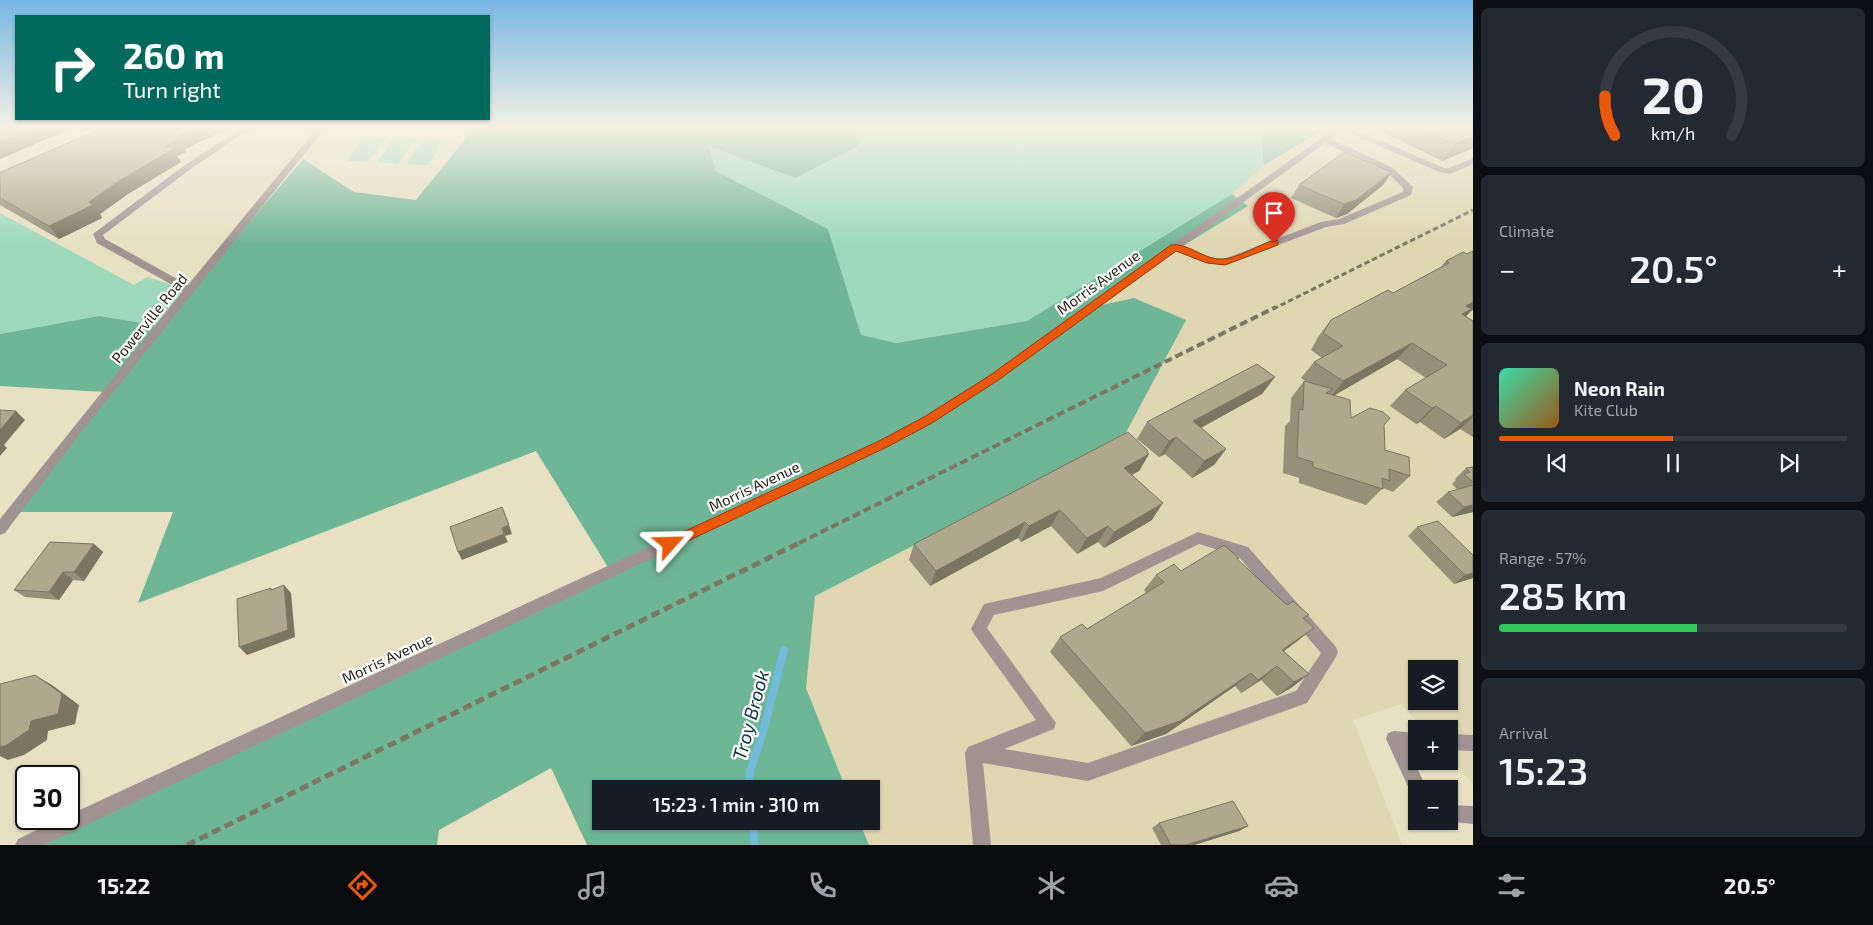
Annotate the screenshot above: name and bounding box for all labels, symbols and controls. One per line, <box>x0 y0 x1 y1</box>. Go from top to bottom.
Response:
text: 260 m <box>123 34 224 76</box>
icon: right <box>40 35 105 100</box>
text: 20 <box>1641 62 1705 124</box>
text: Turn right <box>123 76 221 102</box>
text: km/h <box>1651 122 1695 144</box>
pin <box>1253 192 1295 243</box>
icon: arrive <box>1260 199 1288 227</box>
text: Climate <box>1499 221 1554 240</box>
text: 20.5° <box>1629 245 1718 291</box>
street label: Morris Avenue <box>1053 246 1143 318</box>
text: − <box>1499 252 1515 286</box>
text: + <box>1832 252 1847 286</box>
street label: Powerville Road <box>107 270 191 366</box>
text: Neon Rain <box>1574 377 1665 400</box>
text: Kite Club <box>1574 400 1638 419</box>
icon: previous <box>1543 449 1571 477</box>
icon: pause <box>1659 449 1687 477</box>
icon: next <box>1775 449 1803 477</box>
street label: Morris Avenue <box>706 457 802 515</box>
position arrow <box>643 517 695 569</box>
text: Range · 57% <box>1499 548 1586 567</box>
text: 285 km <box>1499 572 1627 618</box>
street label: Morris Avenue <box>339 629 435 687</box>
map controls <box>1408 660 1458 830</box>
button: layers <box>1408 660 1458 710</box>
water label: Troy Brook <box>727 667 774 763</box>
button: + <box>1408 720 1458 770</box>
text: Arrival <box>1499 723 1548 742</box>
text: 15:23 <box>1499 747 1588 793</box>
speed limit sign: 30 <box>15 765 80 830</box>
button: − <box>1408 780 1458 830</box>
text: 15:23 · 1 min · 310 m <box>653 793 819 816</box>
icon: directions <box>345 868 380 903</box>
icon: music <box>575 868 610 903</box>
icon: phone <box>805 868 840 903</box>
icon: climate <box>1034 868 1069 903</box>
icon: car <box>1264 868 1299 903</box>
icon: filters <box>1494 868 1529 903</box>
text: 15:22 <box>97 872 150 898</box>
text: 20.5° <box>1724 872 1776 898</box>

